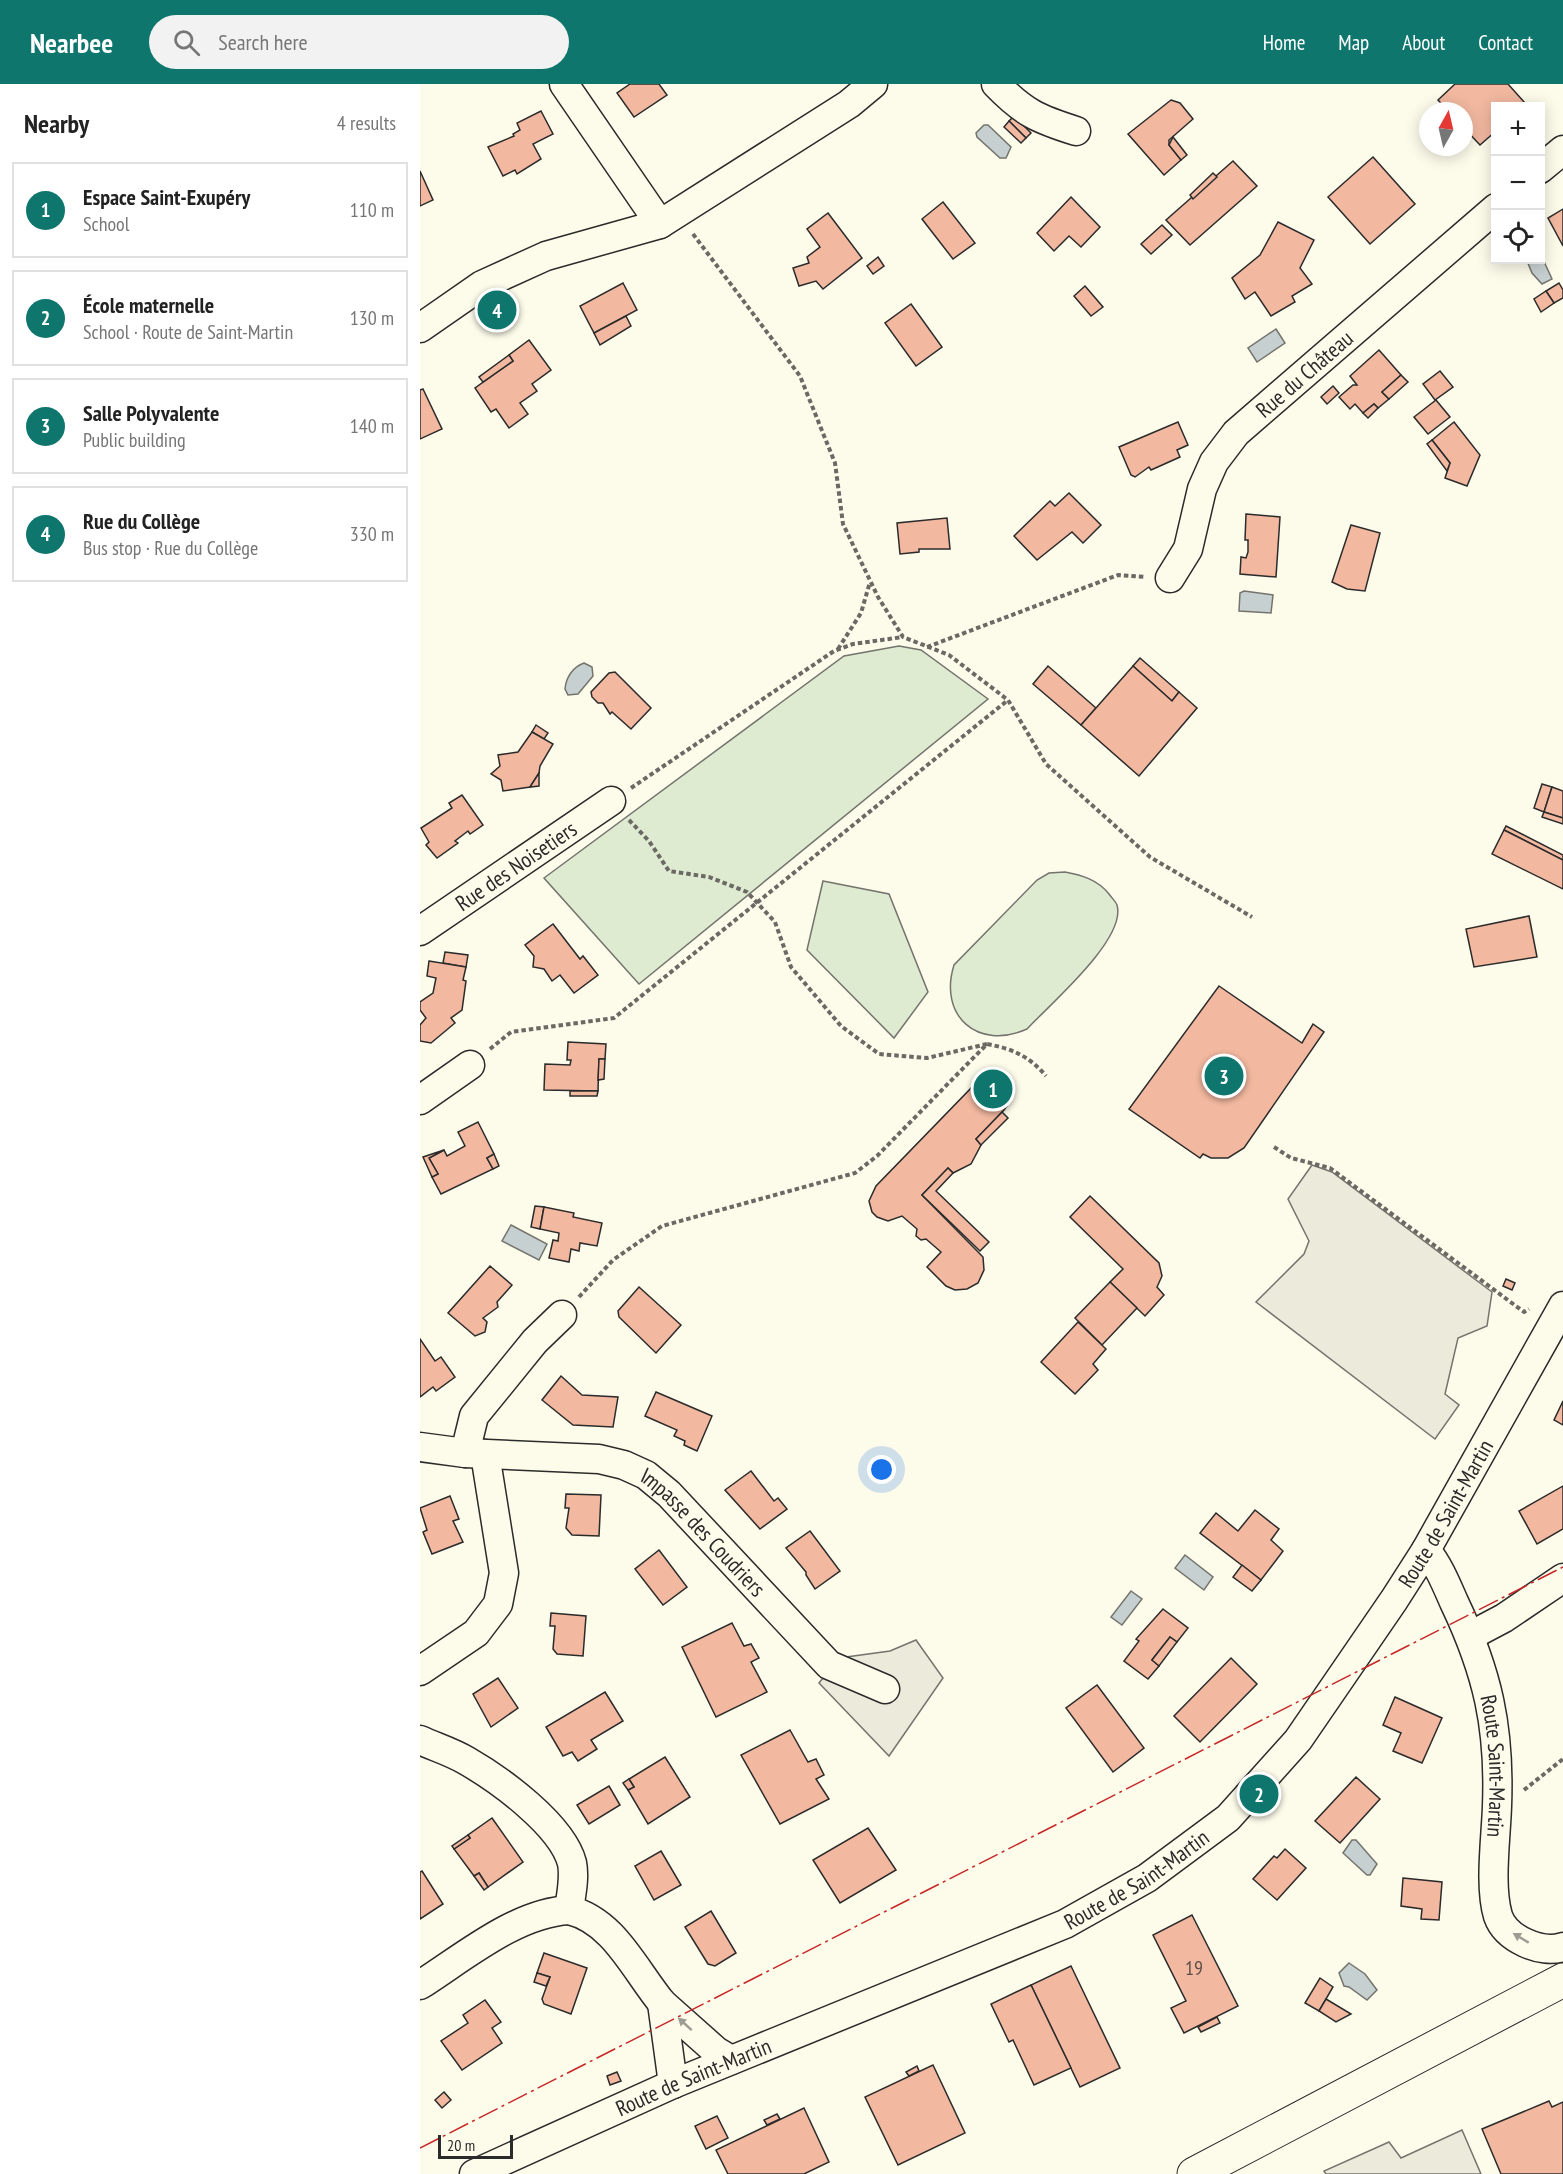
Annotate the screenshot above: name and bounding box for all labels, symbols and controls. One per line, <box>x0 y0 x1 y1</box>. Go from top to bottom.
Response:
search box <box>149 15 569 69</box>
text: Nearbee <box>30 24 113 61</box>
icon: search <box>170 26 203 59</box>
text: Search here <box>218 28 308 56</box>
text: Home <box>1263 29 1305 56</box>
text: Map <box>1338 29 1369 56</box>
text: About <box>1402 29 1445 56</box>
text: Contact <box>1478 29 1533 56</box>
north arrow <box>1419 102 1473 156</box>
map controls <box>1491 102 1545 264</box>
button: + <box>1491 102 1545 156</box>
text: Nearby <box>24 107 89 140</box>
text: 4 results <box>337 110 396 136</box>
button: − <box>1491 156 1545 210</box>
text: Espace Saint-Exupéry <box>83 183 250 211</box>
text: 1 <box>41 197 50 223</box>
text: 110 m <box>350 197 394 223</box>
button: locate <box>1491 210 1545 264</box>
text: School <box>83 211 129 237</box>
pin: 4 <box>478 288 517 332</box>
text: École maternelle <box>83 291 214 319</box>
text: 2 <box>41 305 50 331</box>
text: 130 m <box>350 305 394 331</box>
text: School · Route de Saint-Martin <box>83 319 293 345</box>
street label: Rue du Château <box>1250 324 1359 424</box>
text: Salle Polyvalente <box>83 399 219 427</box>
text: 3 <box>41 413 50 439</box>
text: 140 m <box>350 413 394 439</box>
text: Public building <box>83 427 186 453</box>
text: Rue du Collège <box>83 507 200 535</box>
text: 4 <box>41 521 50 547</box>
text: 330 m <box>350 521 394 547</box>
text: Bus stop · Rue du Collège <box>83 535 258 561</box>
street label: Rue des Noisetiers <box>450 815 582 917</box>
pin: 3 <box>1204 1054 1244 1098</box>
pin: 1 <box>974 1066 1012 1112</box>
street label: Route de Saint-Martin <box>1392 1435 1499 1593</box>
your location <box>867 1455 896 1484</box>
street label: Impasse des Coudriers <box>637 1461 772 1602</box>
street label: Route Saint-Martin <box>1474 1692 1511 1838</box>
pin: 2 <box>1240 1772 1278 1816</box>
street label: Route de Saint-Martin <box>1059 1823 1214 1936</box>
one-way arrow <box>1513 1933 1529 1944</box>
house number: 19 <box>1185 1955 1203 1981</box>
one-way arrow <box>678 2018 693 2031</box>
street label: Route de Saint-Martin <box>611 2031 775 2122</box>
scale bar <box>438 2132 513 2160</box>
text: 20 m <box>447 2135 475 2155</box>

